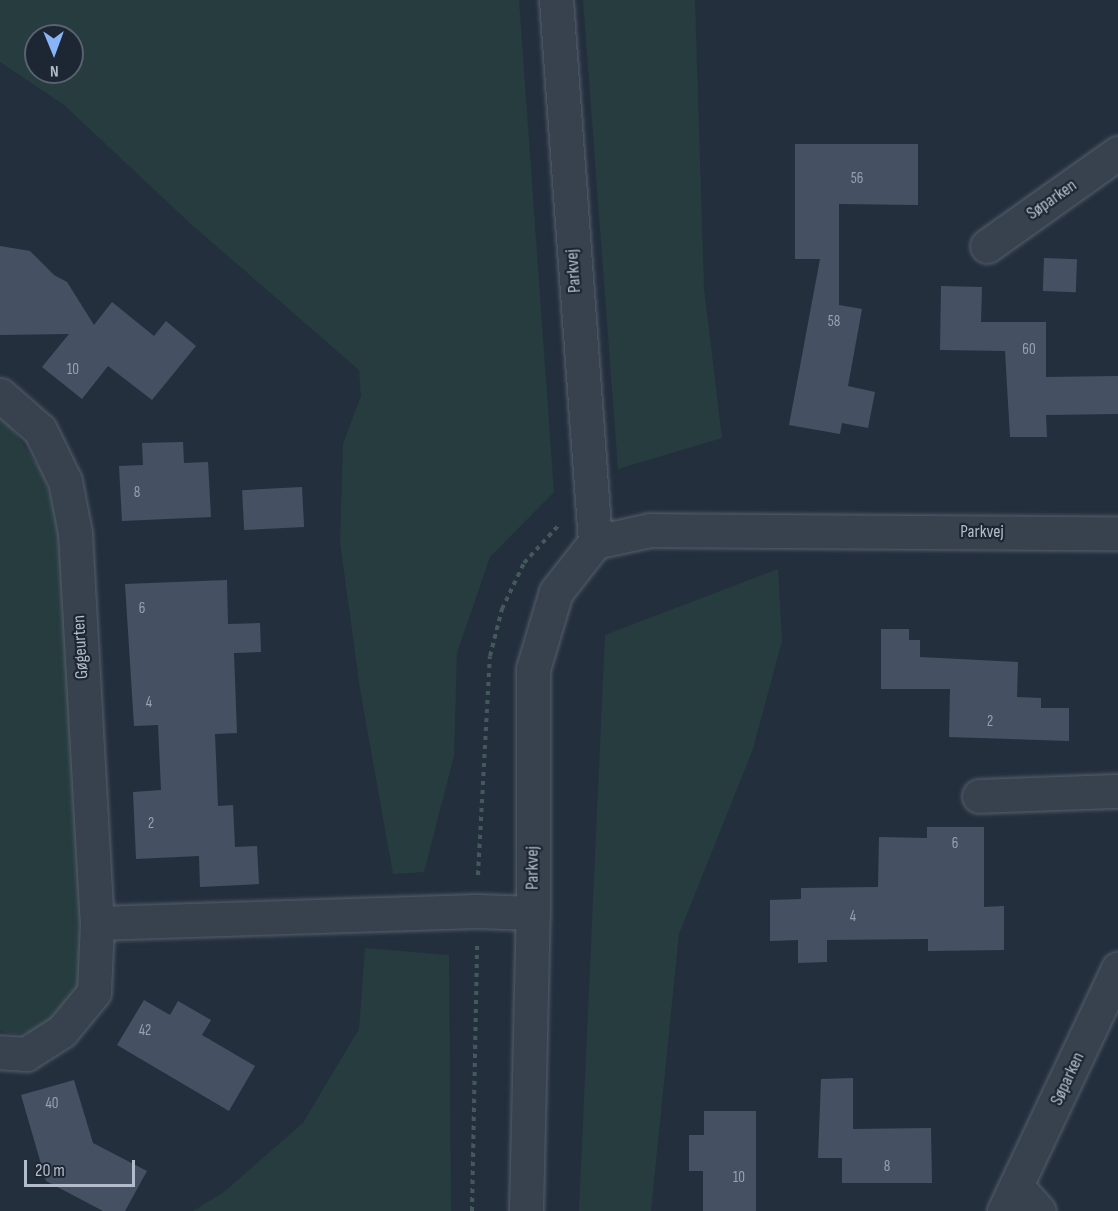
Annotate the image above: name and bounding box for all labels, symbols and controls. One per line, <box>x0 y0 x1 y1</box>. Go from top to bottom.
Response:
north arrow <box>24 24 84 84</box>
text: N <box>50 61 59 80</box>
house number: 56 <box>851 170 863 188</box>
street label: Søparken <box>1023 175 1081 225</box>
street label: Parkvej <box>562 248 586 294</box>
house number: 58 <box>828 313 840 331</box>
house number: 60 <box>1022 341 1036 359</box>
house number: 10 <box>67 361 79 379</box>
house number: 8 <box>134 484 140 502</box>
street label: Parkvej <box>960 521 1004 543</box>
house number: 6 <box>139 600 145 618</box>
street label: Gøgeurten <box>69 614 93 680</box>
house number: 4 <box>146 694 152 712</box>
house number: 2 <box>987 713 993 731</box>
house number: 2 <box>148 815 154 833</box>
house number: 6 <box>952 835 958 853</box>
street label: Parkvej <box>522 846 544 890</box>
house number: 4 <box>850 908 856 926</box>
house number: 42 <box>139 1022 151 1040</box>
street label: Søparken <box>1046 1049 1090 1109</box>
house number: 40 <box>46 1095 58 1113</box>
scale bar <box>27 1148 138 1186</box>
house number: 8 <box>884 1158 890 1176</box>
text: 20 m <box>35 1160 65 1181</box>
house number: 10 <box>733 1169 745 1187</box>

